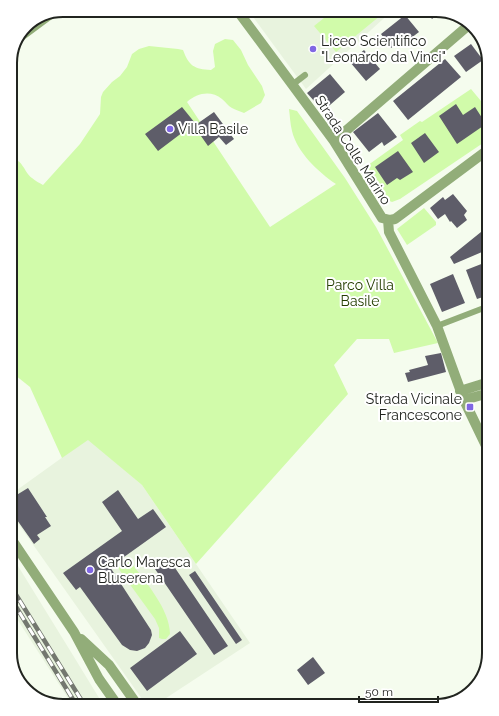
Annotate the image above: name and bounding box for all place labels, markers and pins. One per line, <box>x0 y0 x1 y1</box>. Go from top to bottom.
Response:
place label: Liceo Scientifico "Leonardo da Vinci" <box>321 33 446 65</box>
marker: Liceo Scientifico "Leonardo da Vinci" <box>308 44 318 54</box>
place label: Villa Basile <box>178 121 248 137</box>
marker: Villa Basile <box>165 124 175 134</box>
place label: Strada Vicinale Francescone <box>366 391 462 423</box>
marker: Strada Vicinale Francescone <box>465 402 475 412</box>
place label: Carlo Maresca Bluserena <box>98 554 191 586</box>
marker: Carlo Maresca Bluserena <box>85 565 95 575</box>

